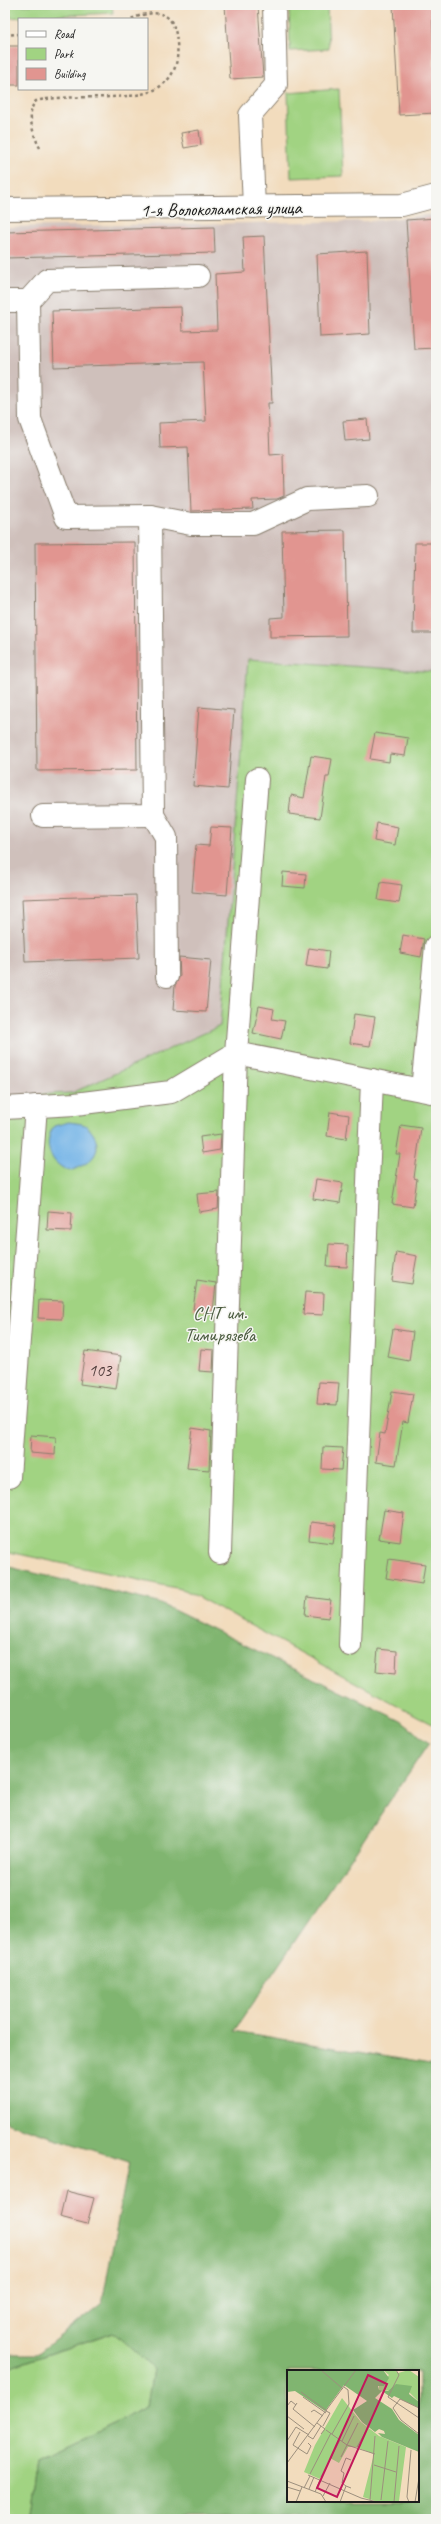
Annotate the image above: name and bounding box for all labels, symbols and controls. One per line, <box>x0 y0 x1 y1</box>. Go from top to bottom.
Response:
legend <box>18 18 148 90</box>
text: Road <box>54 26 76 42</box>
text: Park <box>54 46 75 62</box>
text: Building <box>54 66 86 82</box>
street label: 1-я Волоколамская улица <box>140 196 304 222</box>
park label: СНТ им. Тимирязева <box>185 1301 257 1347</box>
house number: 103 <box>89 1360 113 1381</box>
inset map <box>287 2370 419 2502</box>

